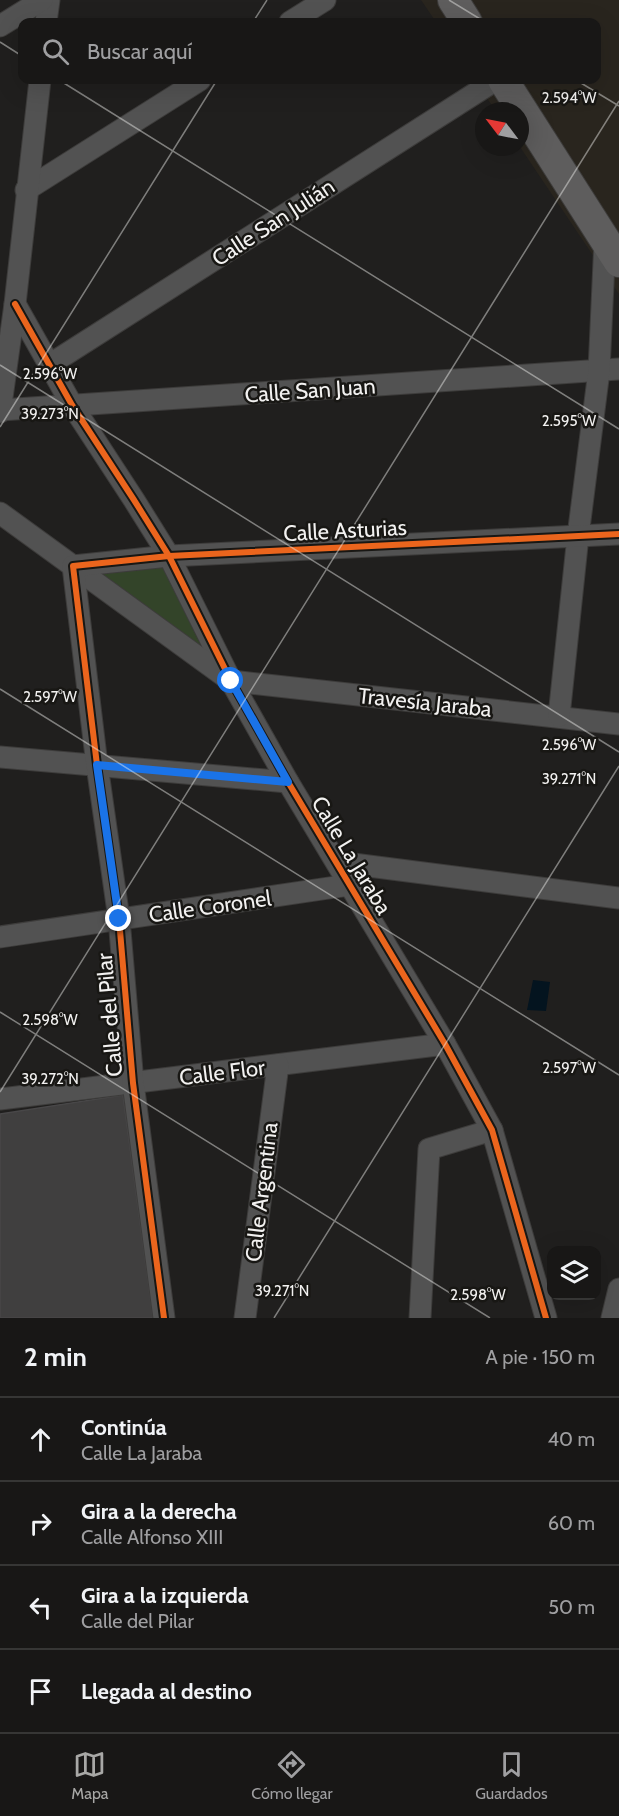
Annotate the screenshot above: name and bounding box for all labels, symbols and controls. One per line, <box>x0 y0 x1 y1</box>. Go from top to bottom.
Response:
search box <box>18 18 601 84</box>
icon: search <box>39 35 72 68</box>
text: Buscar aquí <box>87 38 192 65</box>
text: 2.594°W <box>542 89 597 107</box>
north arrow <box>475 102 529 156</box>
street label: Calle San Julián <box>207 173 340 272</box>
text: 2.596°W <box>23 365 78 383</box>
street label: Calle San Juan <box>244 372 376 409</box>
text: 39.273°N <box>21 405 79 423</box>
text: 2.595°W <box>542 412 597 430</box>
street label: Calle Asturias <box>283 514 407 547</box>
route start <box>217 667 243 693</box>
street label: Travesía Jaraba <box>357 682 493 723</box>
text: 2.597°W <box>23 688 78 706</box>
text: 2.596°W <box>542 736 597 754</box>
text: 39.271°N <box>542 770 596 788</box>
street label: Calle La Jaraba <box>306 791 398 920</box>
street label: Calle Coronel <box>147 884 274 928</box>
route end <box>105 905 131 931</box>
street label: Calle del Pilar <box>91 952 128 1078</box>
text: 2.598°W <box>22 1011 78 1029</box>
street label: Calle Flor <box>178 1054 267 1091</box>
text: 2.597°W <box>542 1059 597 1077</box>
text: 39.272°N <box>21 1070 79 1088</box>
street label: Calle Argentina <box>240 1120 283 1263</box>
map controls <box>547 1246 601 1300</box>
button: layers <box>547 1246 601 1300</box>
text: 39.271°N <box>255 1282 309 1300</box>
text: 2.598°W <box>450 1286 506 1304</box>
text: 2 min <box>24 1341 87 1373</box>
text: A pie · 150 m <box>485 1345 595 1369</box>
text: Continúa <box>81 1414 167 1441</box>
icon: ahead <box>24 1423 57 1456</box>
text: 40 m <box>547 1427 595 1451</box>
text: Calle La Jaraba <box>81 1441 202 1465</box>
text: Gira a la derecha <box>81 1498 237 1525</box>
icon: right <box>24 1507 57 1540</box>
text: 60 m <box>548 1511 595 1535</box>
text: Calle Alfonso XIII <box>81 1525 223 1549</box>
text: Gira a la izquierda <box>81 1582 249 1609</box>
icon: left <box>24 1591 57 1624</box>
text: 50 m <box>548 1595 595 1619</box>
text: Calle del Pilar <box>81 1609 194 1633</box>
icon: arrive <box>24 1675 57 1708</box>
text: Llegada al destino <box>81 1678 252 1705</box>
tab: Mapa <box>71 1748 109 1803</box>
tab: Cómo llegar <box>251 1748 332 1803</box>
tab: Guardados <box>475 1748 548 1803</box>

